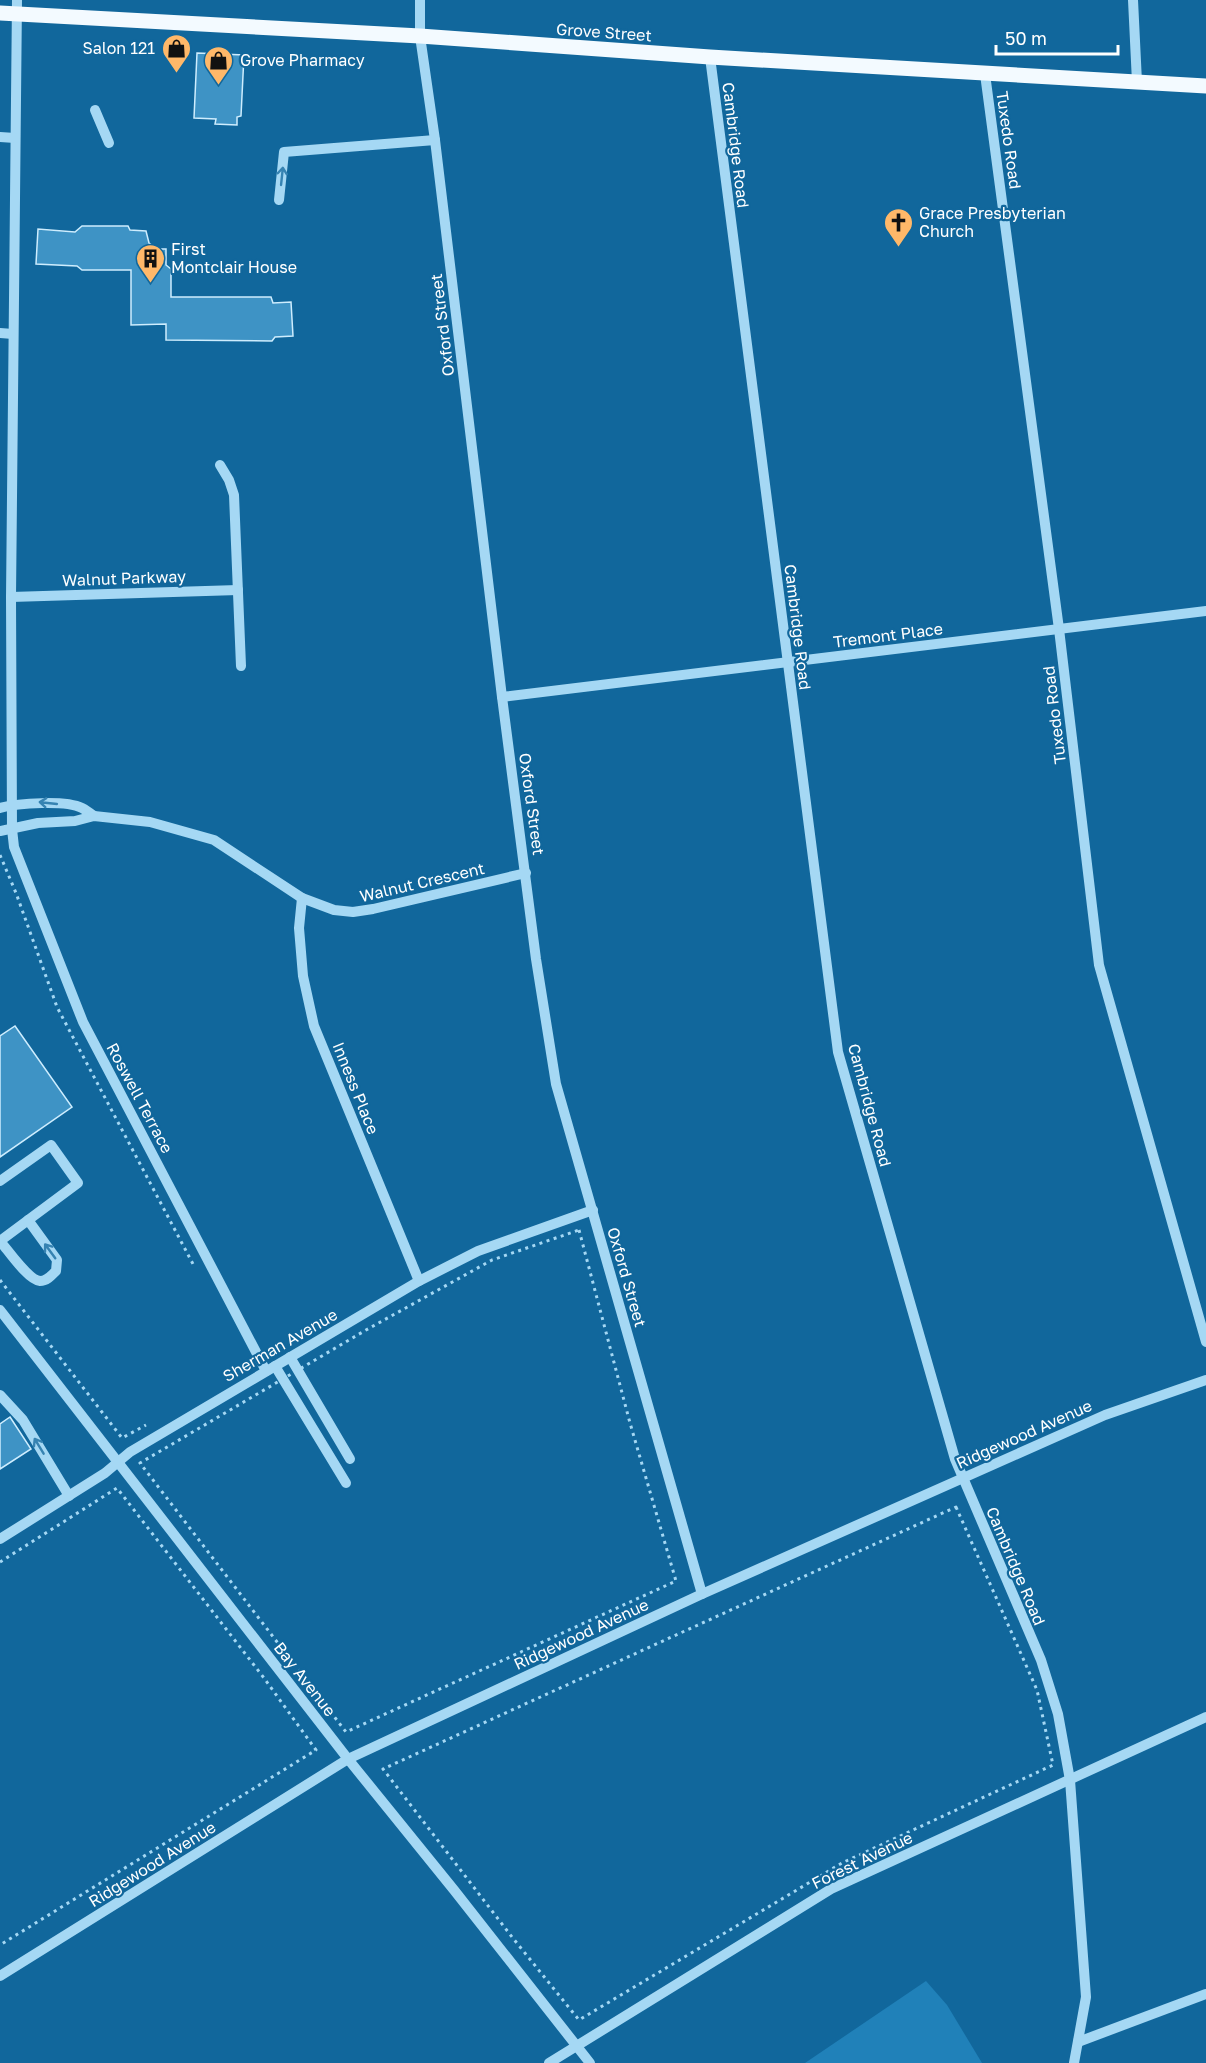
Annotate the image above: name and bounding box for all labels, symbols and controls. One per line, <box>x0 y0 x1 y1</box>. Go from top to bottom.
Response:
scale bar <box>996 18 1118 56</box>
street label: Grove Street <box>555 19 653 45</box>
text: 50 m <box>1005 27 1047 49</box>
shop icon: Salon 121 <box>160 32 192 74</box>
place label: Salon 121 <box>83 38 155 58</box>
shop icon: Grove Pharmacy <box>203 44 235 86</box>
place label: Grove Pharmacy <box>240 50 365 70</box>
street label: Cambridge Road <box>718 81 754 209</box>
street label: Tuxedo Road <box>992 90 1026 190</box>
one-way arrow <box>277 167 288 186</box>
place label: Grace Presbyterian Church <box>919 203 1066 241</box>
church icon: Grace Presbyterian Church <box>882 206 914 248</box>
place label: First Montclair House <box>171 239 297 277</box>
building icon: First Montclair House <box>134 242 166 284</box>
street label: Oxford Street <box>426 273 458 377</box>
street label: Cambridge Road <box>780 563 816 691</box>
street label: Walnut Parkway <box>62 566 186 590</box>
street label: Tremont Place <box>832 618 944 652</box>
street label: Tuxedo Road <box>1038 665 1070 765</box>
street label: Oxford Street <box>515 752 549 856</box>
one-way arrow <box>39 797 59 808</box>
street label: Walnut Crescent <box>358 858 486 906</box>
street label: Roswell Terrace <box>102 1039 178 1157</box>
street label: Inness Place <box>328 1039 384 1137</box>
street label: Cambridge Road <box>844 1041 896 1169</box>
street label: Oxford Street <box>603 1225 651 1329</box>
one-way arrow <box>44 1243 56 1259</box>
street label: Sherman Avenue <box>219 1304 341 1386</box>
street label: Ridgewood Avenue <box>953 1395 1095 1473</box>
one-way arrow <box>33 1438 45 1455</box>
street label: Cambridge Road <box>982 1504 1050 1628</box>
street label: Ridgewood Avenue <box>510 1594 652 1674</box>
street label: Bay Avenue <box>270 1638 340 1720</box>
street label: Ridgewood Avenue <box>85 1817 219 1911</box>
street label: Forest Avenue <box>808 1827 916 1893</box>

